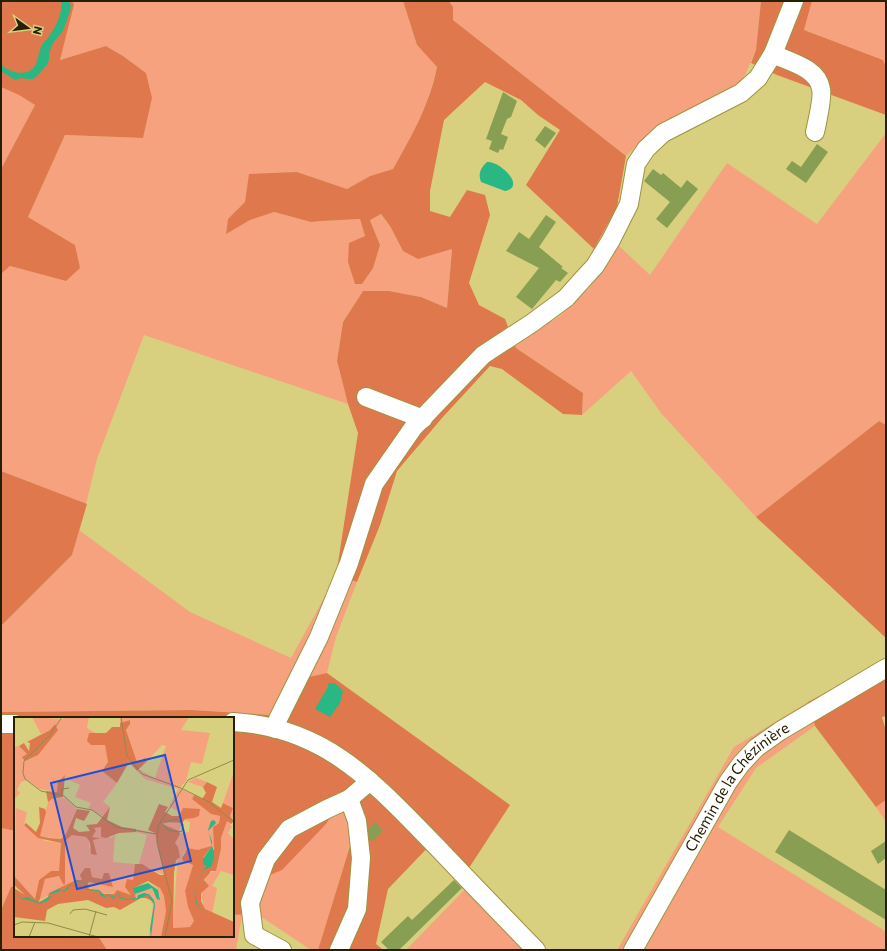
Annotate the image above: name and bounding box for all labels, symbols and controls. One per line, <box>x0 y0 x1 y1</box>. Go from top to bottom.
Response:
north arrow <box>8 8 48 48</box>
text: N <box>31 25 45 36</box>
inset map <box>14 717 234 937</box>
street label: Chemin de la Chézinière <box>681 718 792 854</box>

